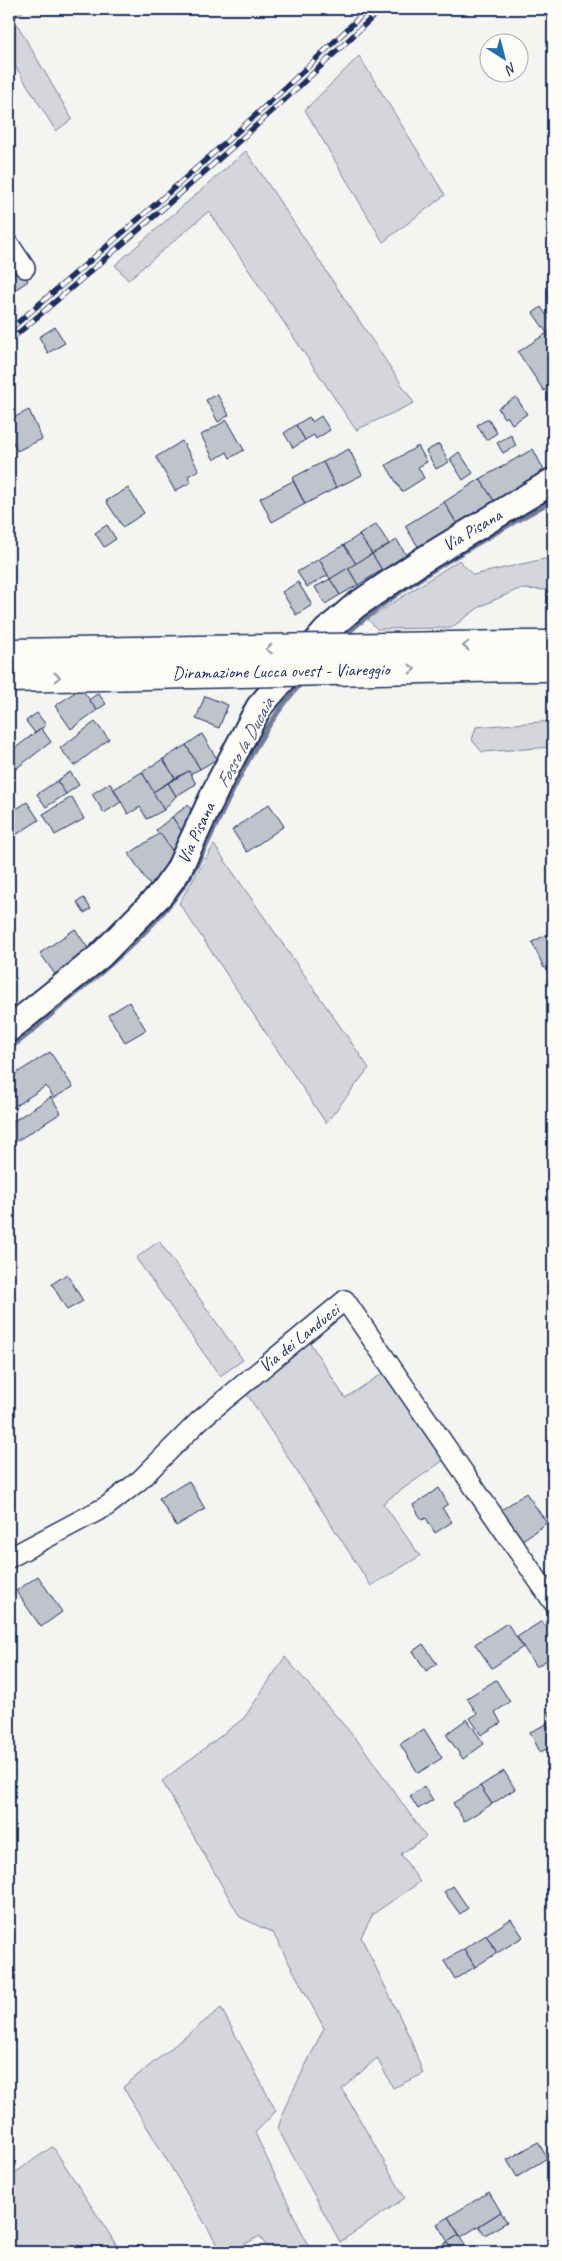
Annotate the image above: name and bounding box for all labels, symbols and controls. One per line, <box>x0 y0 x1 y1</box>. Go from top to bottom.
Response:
north arrow <box>480 32 530 82</box>
text: N <box>501 59 520 79</box>
street label: Via Pisana <box>438 503 507 556</box>
one-way arrow <box>462 641 470 651</box>
one-way arrow <box>265 644 272 654</box>
street label: Diramazione Lucca ovest - Viareggio <box>172 658 391 684</box>
one-way arrow <box>409 663 417 674</box>
one-way arrow <box>54 672 62 682</box>
water label: Fosso la Ducaia <box>210 692 280 792</box>
street label: Via Pisana <box>172 797 220 867</box>
street label: Via dei Landucci <box>254 1297 346 1377</box>

